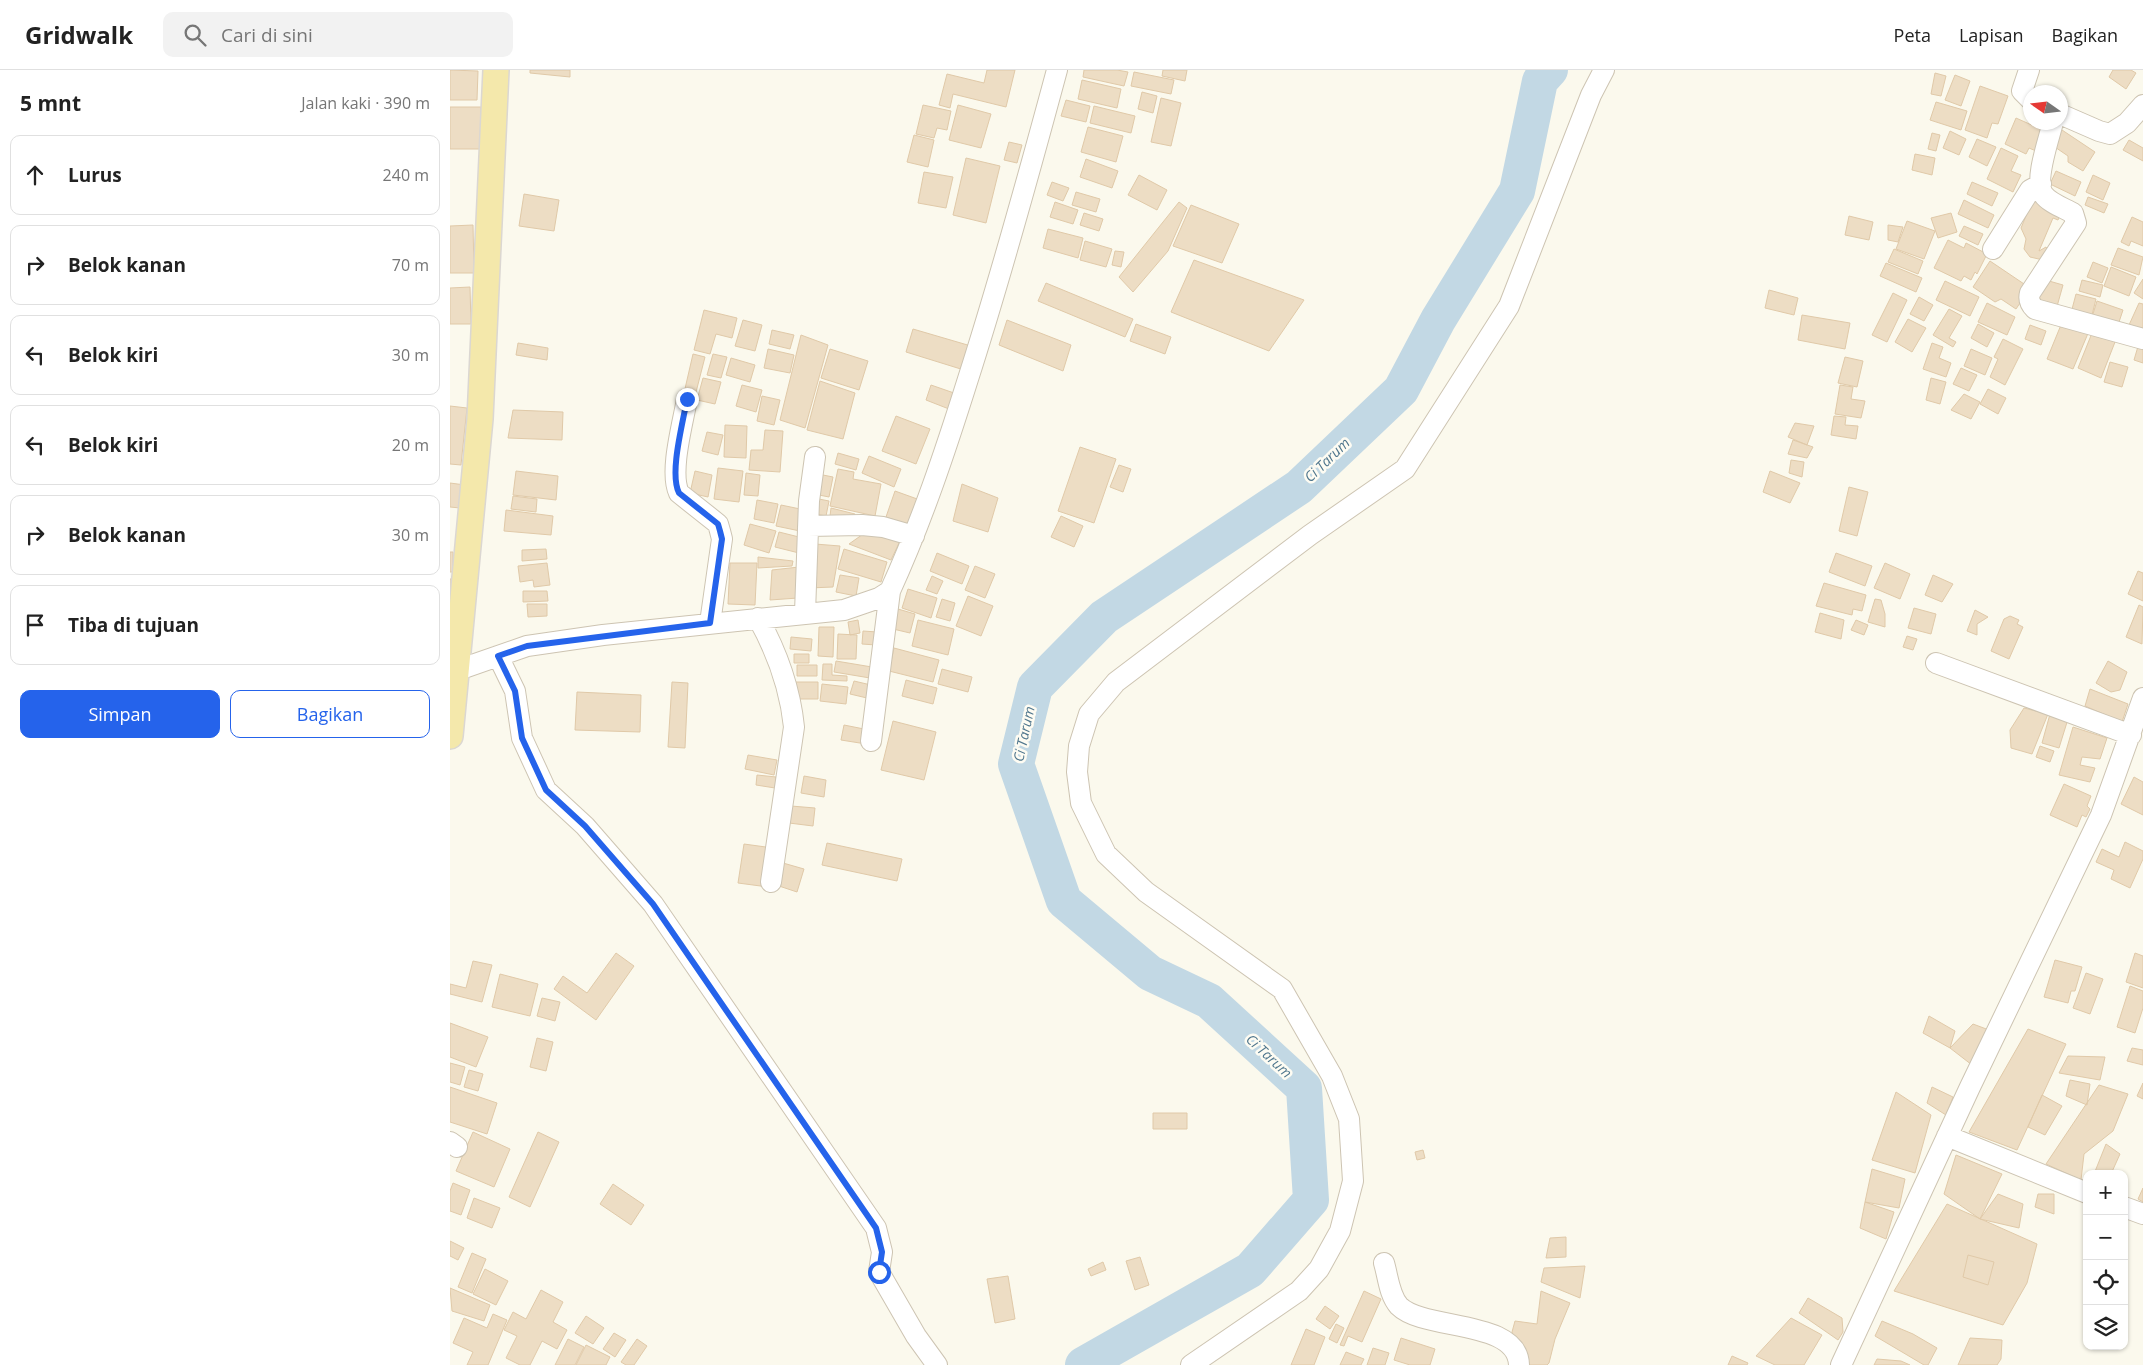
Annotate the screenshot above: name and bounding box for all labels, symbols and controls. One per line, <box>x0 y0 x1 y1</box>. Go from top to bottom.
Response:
search box <box>163 12 513 57</box>
text: Gridwalk <box>25 18 133 51</box>
icon: search <box>181 21 209 49</box>
text: Cari di sini <box>221 22 313 48</box>
text: Peta <box>1894 23 1931 47</box>
text: Lapisan <box>1959 23 2024 47</box>
text: Bagikan <box>2052 23 2118 47</box>
north arrow <box>2023 85 2068 130</box>
text: 5 mnt <box>20 89 81 117</box>
text: Jalan kaki · 390 m <box>301 92 430 114</box>
icon: ahead <box>21 161 49 189</box>
text: Lurus <box>68 162 122 188</box>
text: 240 m <box>383 164 429 186</box>
icon: right <box>21 251 49 279</box>
text: Belok kanan <box>68 252 186 278</box>
text: 70 m <box>392 254 429 276</box>
icon: left <box>21 341 49 369</box>
text: Belok kiri <box>68 342 158 368</box>
text: 30 m <box>392 344 429 366</box>
route end <box>676 388 699 411</box>
icon: left <box>21 431 49 459</box>
text: Belok kiri <box>68 432 158 458</box>
water label: Ci Tarum <box>1300 433 1353 486</box>
text: 20 m <box>392 434 429 456</box>
icon: right <box>21 521 49 549</box>
text: Belok kanan <box>68 522 186 548</box>
text: 30 m <box>392 524 429 546</box>
icon: arrive <box>21 611 49 639</box>
text: Tiba di tujuan <box>68 612 199 638</box>
button: Simpan <box>20 690 220 738</box>
button: Bagikan <box>230 690 430 738</box>
water label: Ci Tarum <box>1008 704 1039 763</box>
water label: Ci Tarum <box>1242 1030 1296 1082</box>
map controls <box>2083 1170 2128 1350</box>
button: + <box>2083 1170 2128 1215</box>
button: − <box>2083 1215 2128 1260</box>
button: locate <box>2083 1260 2128 1305</box>
route start <box>868 1261 891 1284</box>
button: layers <box>2083 1305 2128 1350</box>

